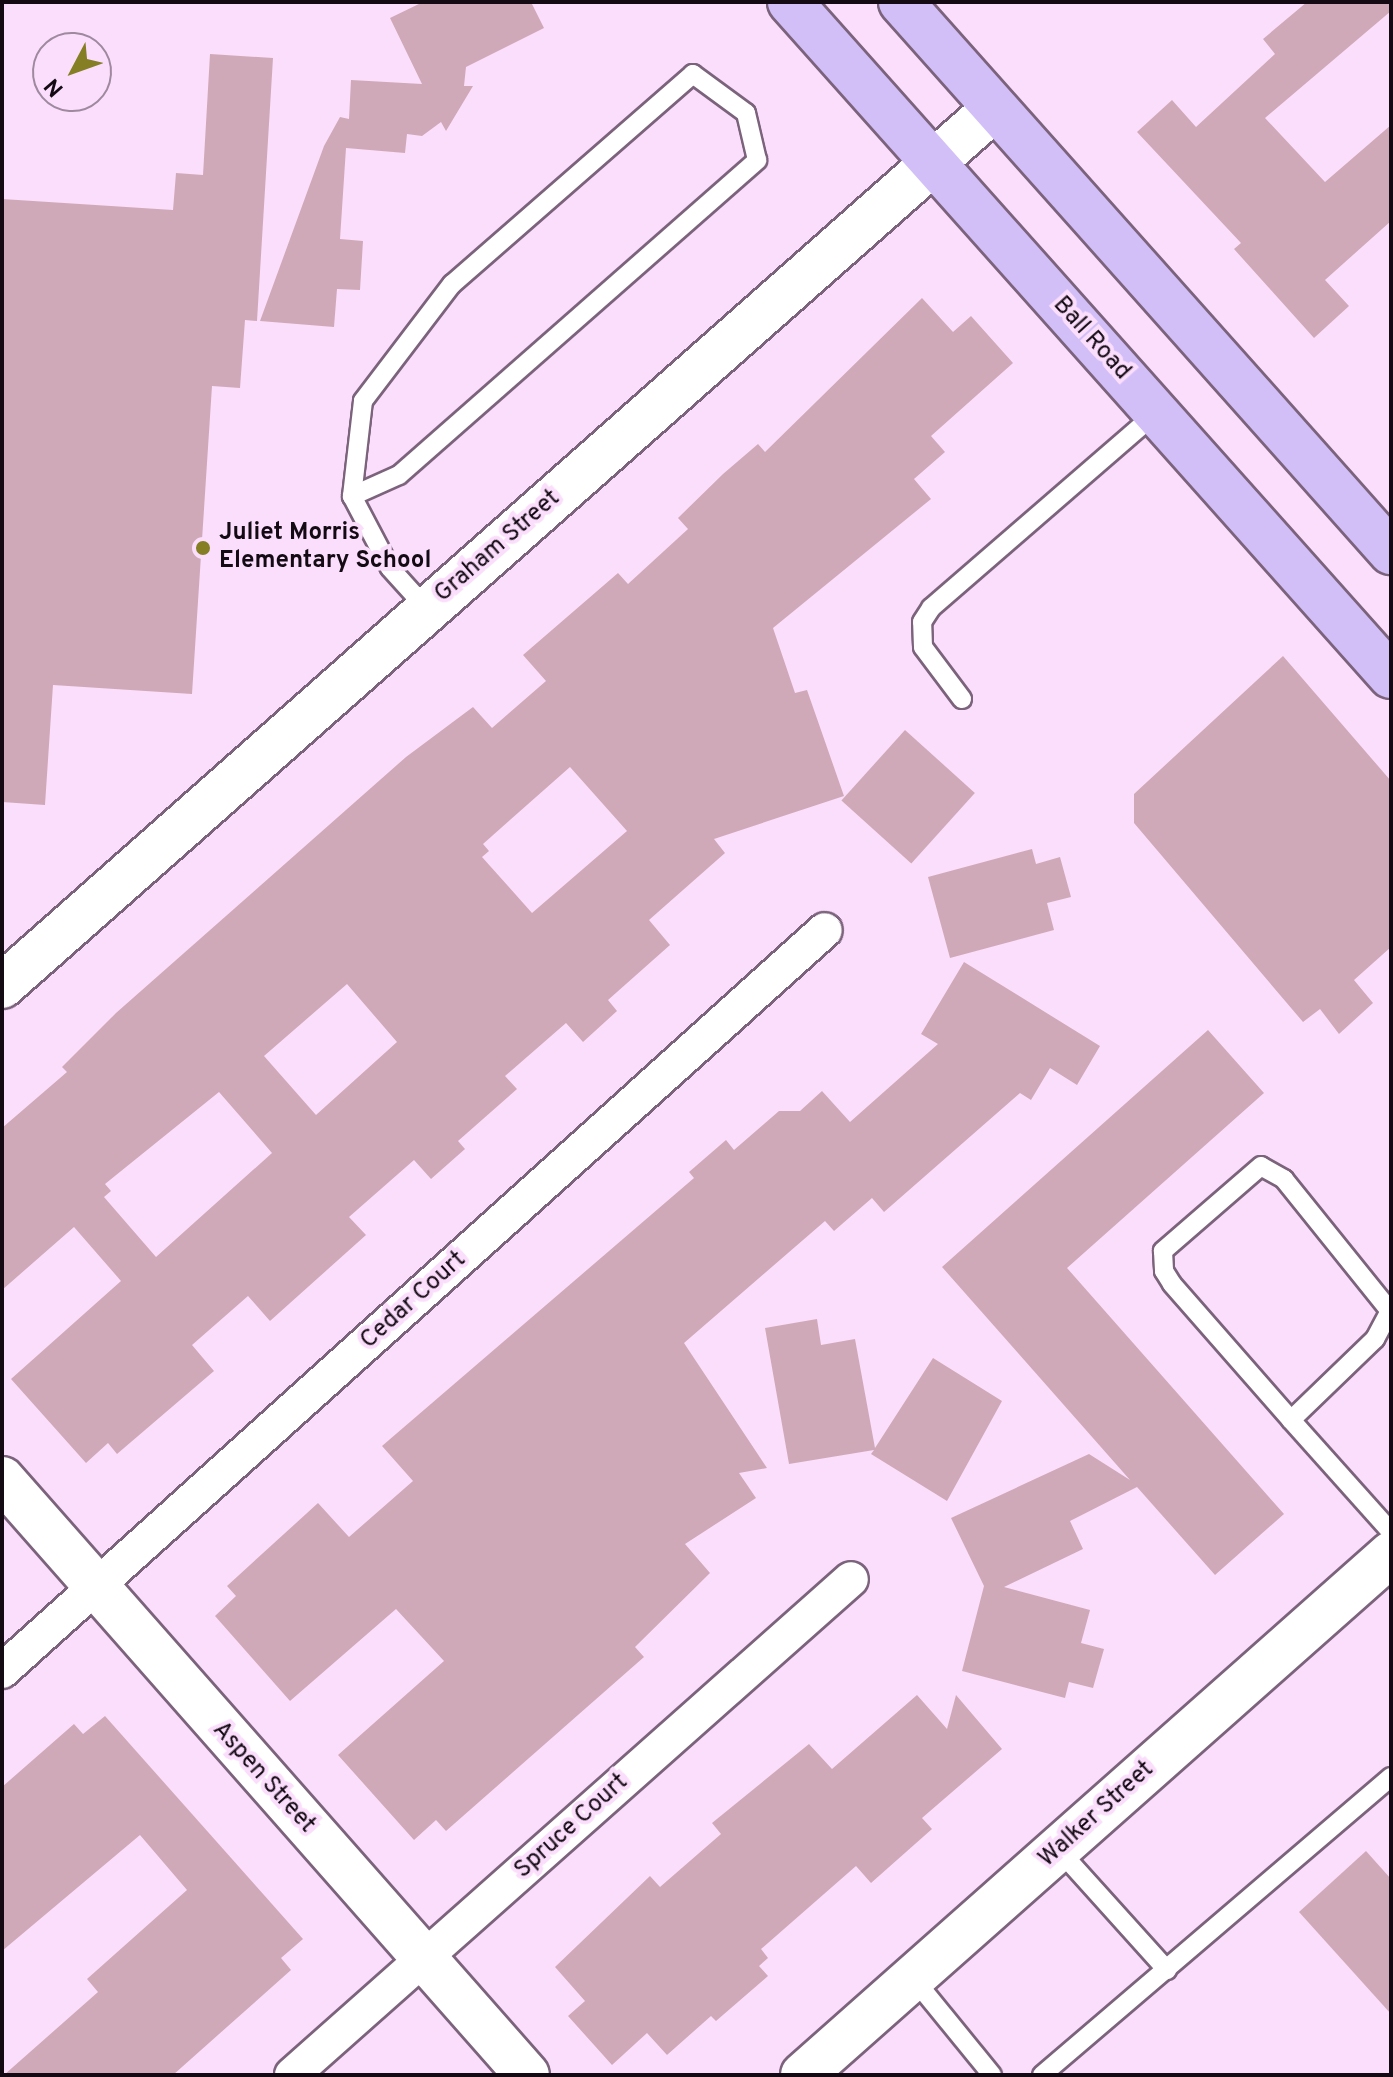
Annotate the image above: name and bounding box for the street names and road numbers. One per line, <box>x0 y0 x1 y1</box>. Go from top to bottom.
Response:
street label: Ball Road <box>1046 291 1136 387</box>
street label: Graham Street <box>429 485 567 609</box>
street label: Cedar Court <box>355 1246 473 1356</box>
street label: Aspen Street <box>206 1716 320 1840</box>
street label: Walker Street <box>1034 1756 1160 1874</box>
street label: Spruce Court <box>509 1769 635 1885</box>

